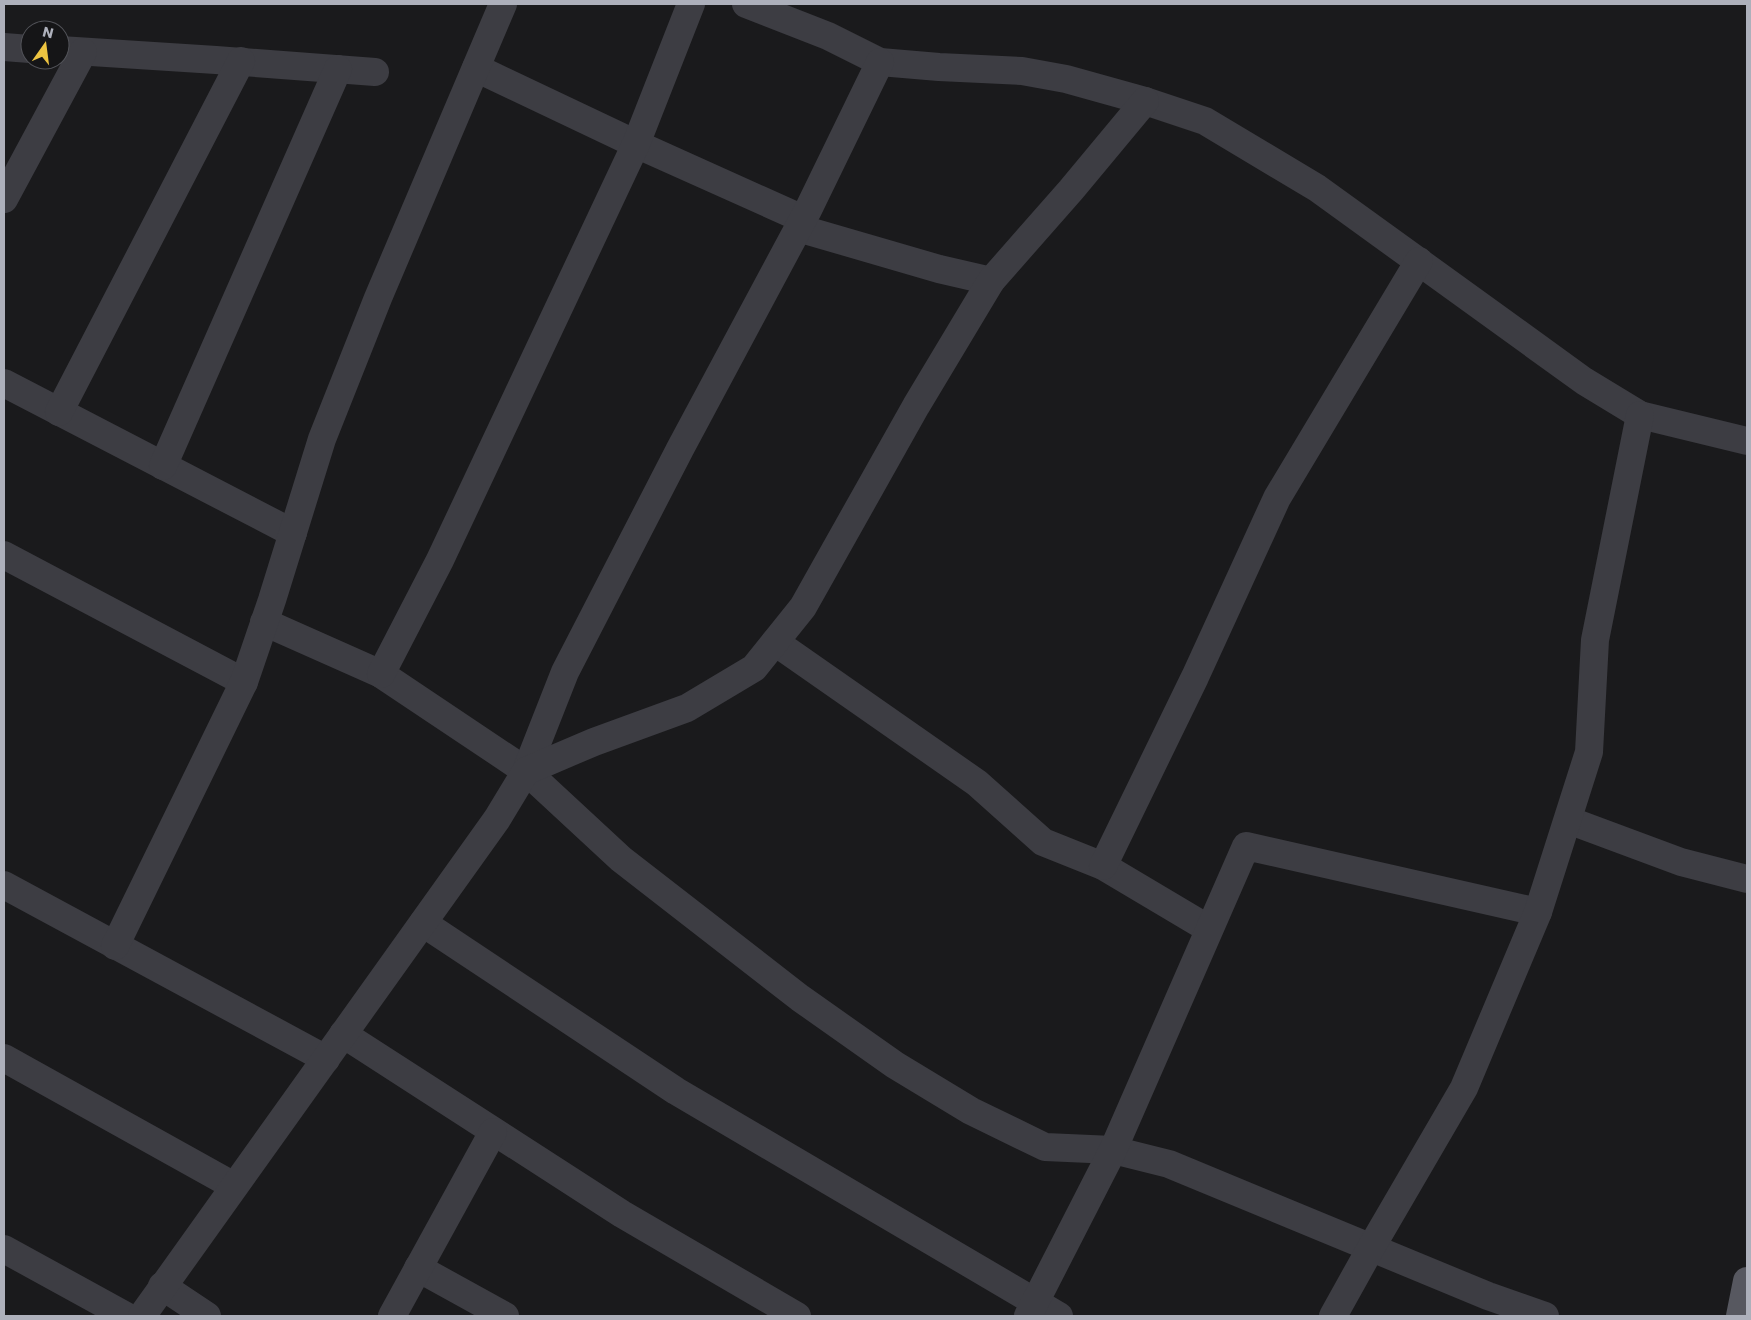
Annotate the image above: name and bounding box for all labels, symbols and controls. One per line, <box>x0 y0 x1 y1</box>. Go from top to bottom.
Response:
north arrow <box>20 20 70 70</box>
text: N <box>41 21 56 43</box>

